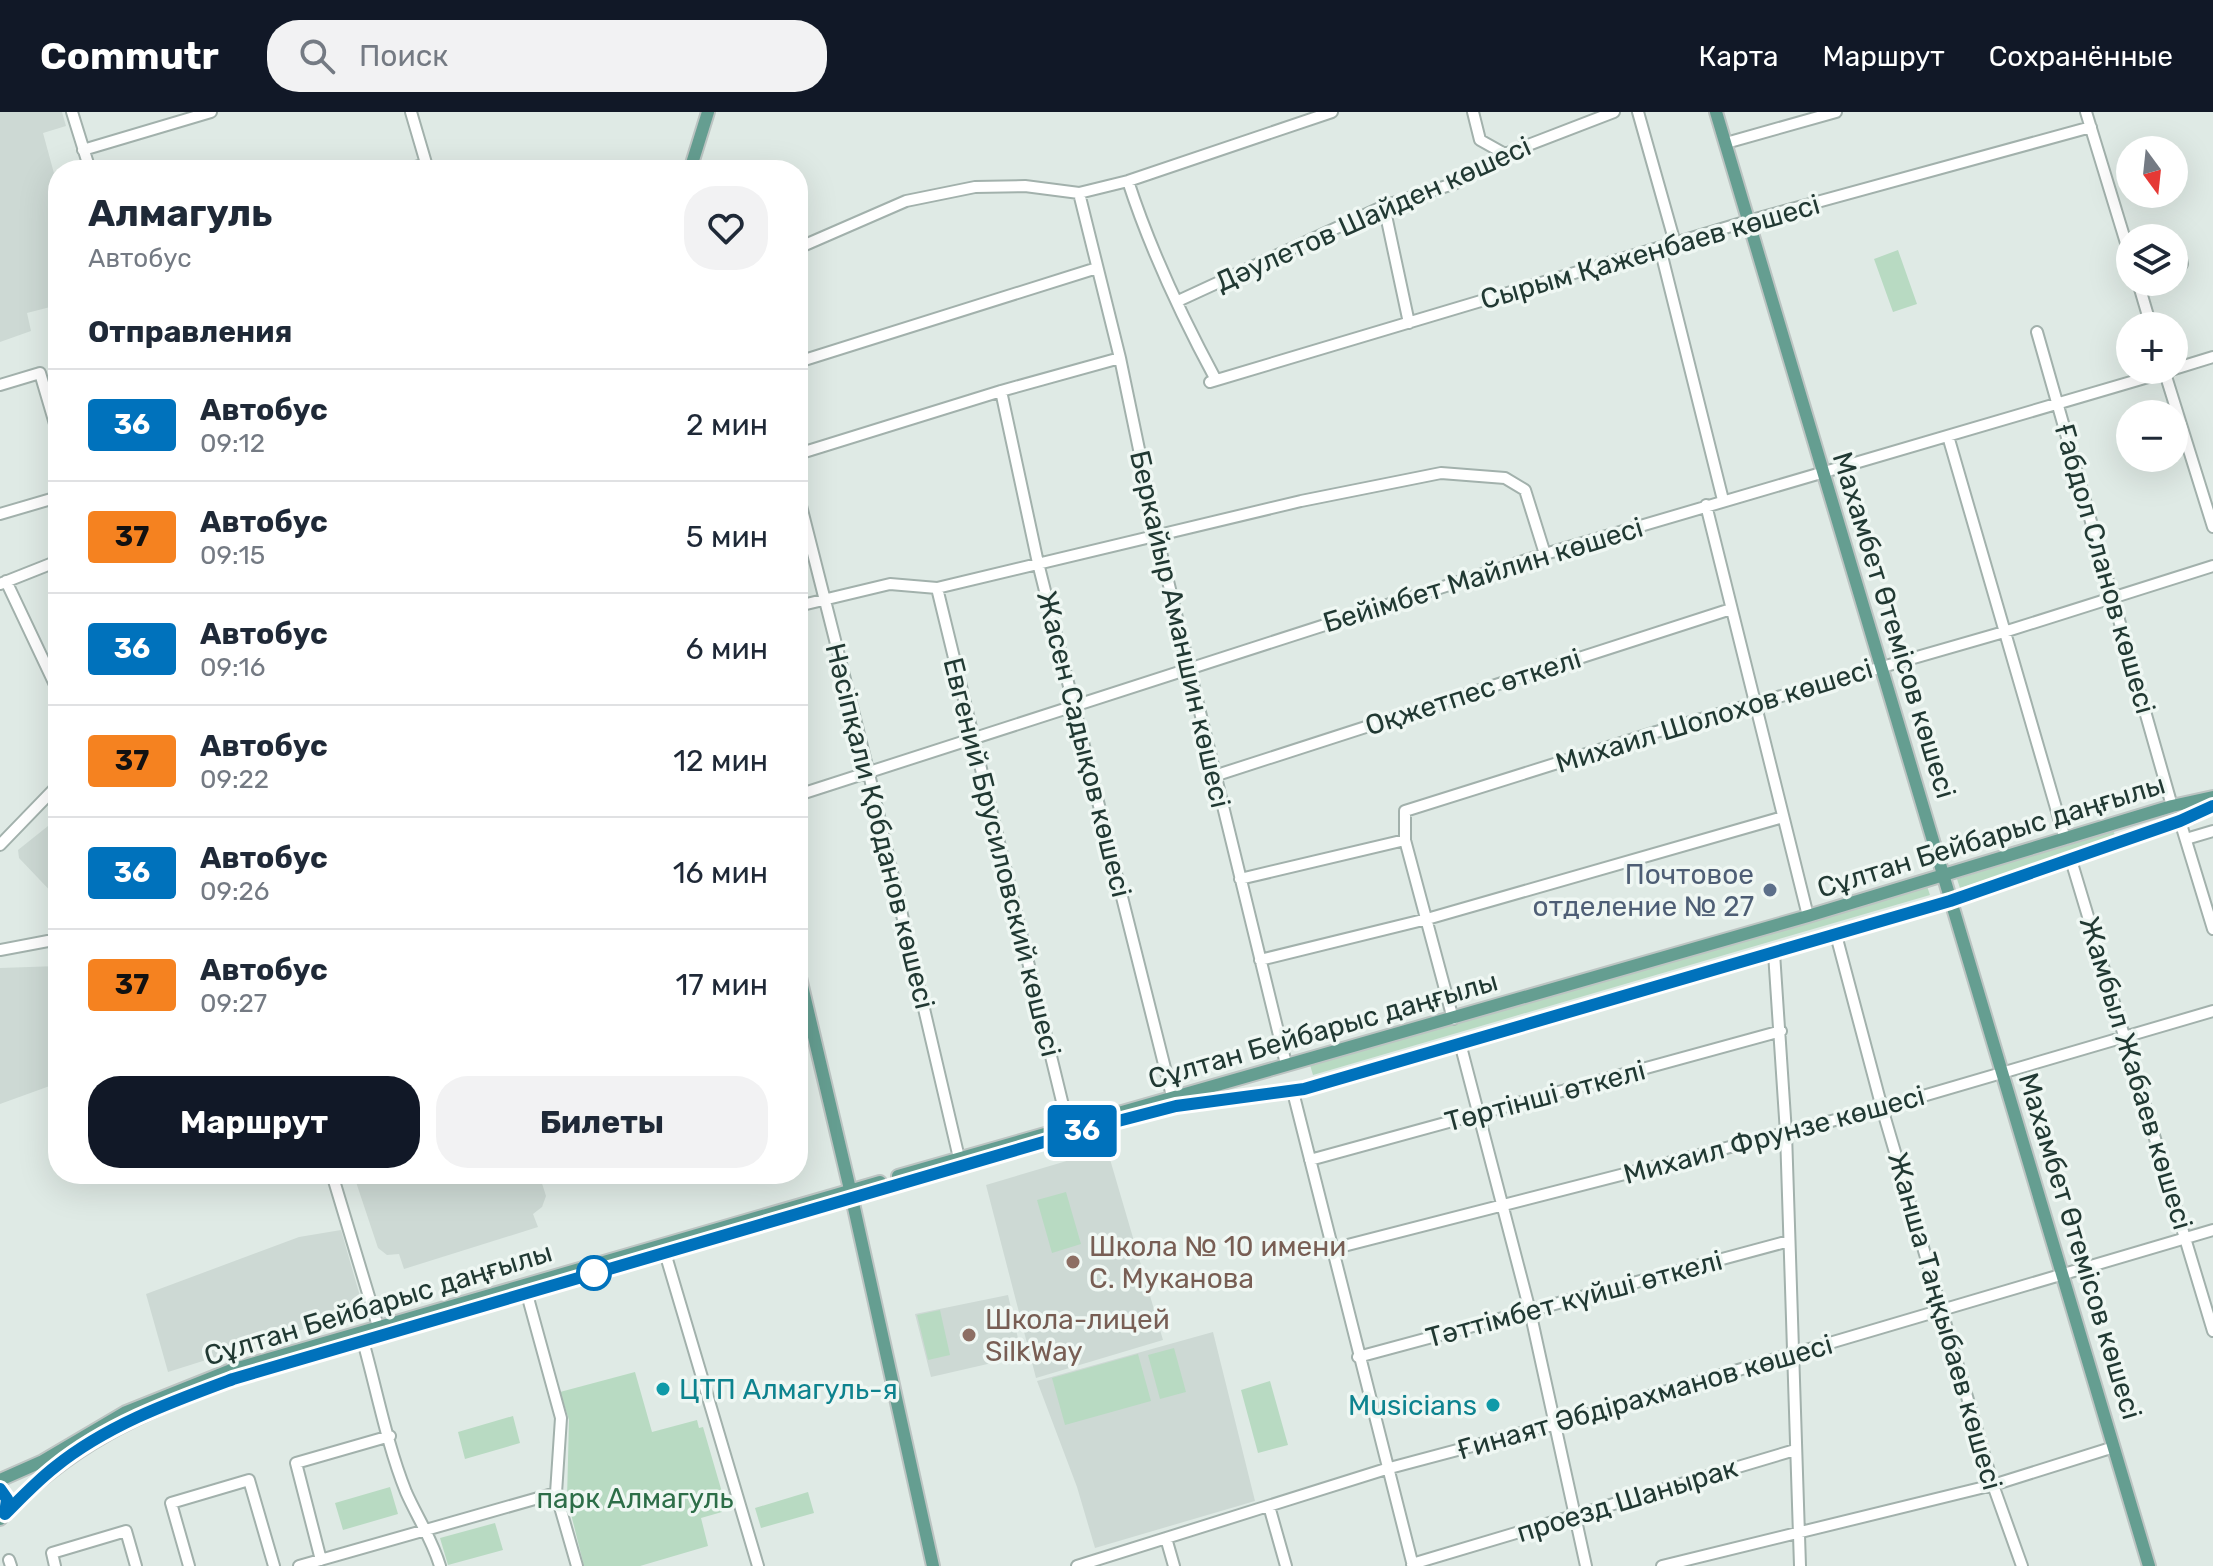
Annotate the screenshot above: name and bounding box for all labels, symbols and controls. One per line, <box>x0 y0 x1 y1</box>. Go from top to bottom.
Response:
search box <box>267 20 827 92</box>
text: Commutr <box>40 33 219 79</box>
icon: search <box>295 34 339 78</box>
text: Поиск <box>359 38 448 74</box>
text: Карта <box>1699 40 1778 73</box>
text: Маршрут <box>1822 40 1945 73</box>
text: Сохранённые <box>1989 40 2173 73</box>
street label: Дәулетов Шайден көшесі <box>1210 129 1536 299</box>
north arrow <box>2116 136 2188 208</box>
map controls <box>2116 136 2188 472</box>
button: heart <box>684 186 768 270</box>
street label: Сырым Қаженбаев көшесі <box>1477 188 1823 316</box>
text: Алмагуль <box>88 190 273 236</box>
button: layers <box>2116 224 2188 296</box>
text: Автобус <box>88 243 191 274</box>
button: + <box>2116 312 2188 384</box>
text: Отправления <box>88 314 292 350</box>
text: Автобус <box>200 392 328 428</box>
button: − <box>2116 400 2188 472</box>
text: 2 мин <box>686 407 768 443</box>
text: 36 <box>114 408 150 441</box>
street label: Ғабдол Сланов көшесі <box>2048 420 2162 718</box>
text: 09:12 <box>200 428 265 459</box>
street label: Беркайыр Аманшин көшесі <box>1123 447 1237 811</box>
street label: Махамбет Өтемісов көшесі <box>1826 448 1962 802</box>
text: Автобус <box>200 504 328 540</box>
street label: Бейімбет Майлин көшесі <box>1319 511 1647 639</box>
text: 5 мин <box>686 519 768 555</box>
text: 37 <box>115 520 149 553</box>
text: 09:15 <box>200 540 265 571</box>
street label: Жасен Садықов көшесі <box>1030 588 1138 900</box>
text: Автобус <box>200 616 328 652</box>
text: 6 мин <box>686 631 768 667</box>
text: 36 <box>114 632 150 665</box>
street label: Нәсіпқали Қобданов көшесі <box>819 640 941 1012</box>
street label: Оқжетпес өткелі <box>1361 642 1585 742</box>
text: 09:16 <box>200 652 265 683</box>
street label: Михаил Шолохов көшесі <box>1552 652 1876 780</box>
street label: Евгений Брусиловский көшесі <box>936 654 1068 1060</box>
text: Автобус <box>200 728 328 764</box>
text: 12 мин <box>673 743 768 779</box>
text: 37 <box>115 744 149 777</box>
text: 09:22 <box>200 764 269 795</box>
street label: Сұлтан Бейбарыс даңғылы <box>1813 767 2169 905</box>
text: Автобус <box>200 840 328 876</box>
text: 16 мин <box>673 855 768 891</box>
text: 36 <box>114 856 150 889</box>
place label: Почтовое отделение № 27 <box>1533 858 1754 923</box>
text: 09:26 <box>200 876 270 907</box>
marker: Почтовое отделение № 27 <box>1761 881 1779 899</box>
street label: Жамбыл Жабаев көшесі <box>2073 912 2199 1234</box>
text: Автобус <box>200 952 328 988</box>
street label: Сұлтан Бейбарыс даңғылы <box>1144 964 1502 1096</box>
text: 17 мин <box>675 967 768 1003</box>
text: 37 <box>115 968 149 1001</box>
text: 09:27 <box>200 988 267 1019</box>
street label: Төртінші өткелі <box>1441 1053 1649 1139</box>
street label: Махамбет Өтемісов көшесі <box>2012 1069 2148 1423</box>
button: Маршрут <box>88 1076 420 1168</box>
button: Билеты <box>436 1076 768 1168</box>
street label: Михаил Фрунзе көшесі <box>1620 1079 1928 1191</box>
line badge: 36 <box>1046 1105 1118 1157</box>
text: 36 <box>1064 1114 1100 1147</box>
street label: Жанша Таңқыбаев көшесі <box>1881 1148 2009 1494</box>
place label: Школа № 10 имени С. Муканова <box>1089 1230 1346 1295</box>
street label: Сұлтан Бейбарыс даңғылы <box>200 1235 556 1373</box>
street label: Тәттімбет күйші өткелі <box>1422 1244 1726 1354</box>
marker: Школа № 10 имени С. Муканова <box>1064 1253 1082 1271</box>
unlabelled marker <box>577 1256 611 1290</box>
place label: Школа-лицей SilkWay <box>985 1303 1170 1368</box>
marker: Школа-лицей SilkWay <box>960 1326 978 1344</box>
street label: Ғинаят Әбдірахманов көшесі <box>1454 1328 1836 1466</box>
place label: ЦТП Алмагуль-я <box>679 1373 898 1406</box>
marker: ЦТП Алмагуль-я <box>654 1380 672 1398</box>
place label: Musicians <box>1348 1389 1477 1422</box>
marker: Musicians <box>1484 1396 1502 1414</box>
street label: проезд Шанырак <box>1513 1451 1741 1549</box>
park label: парк Алмагуль <box>537 1482 733 1515</box>

